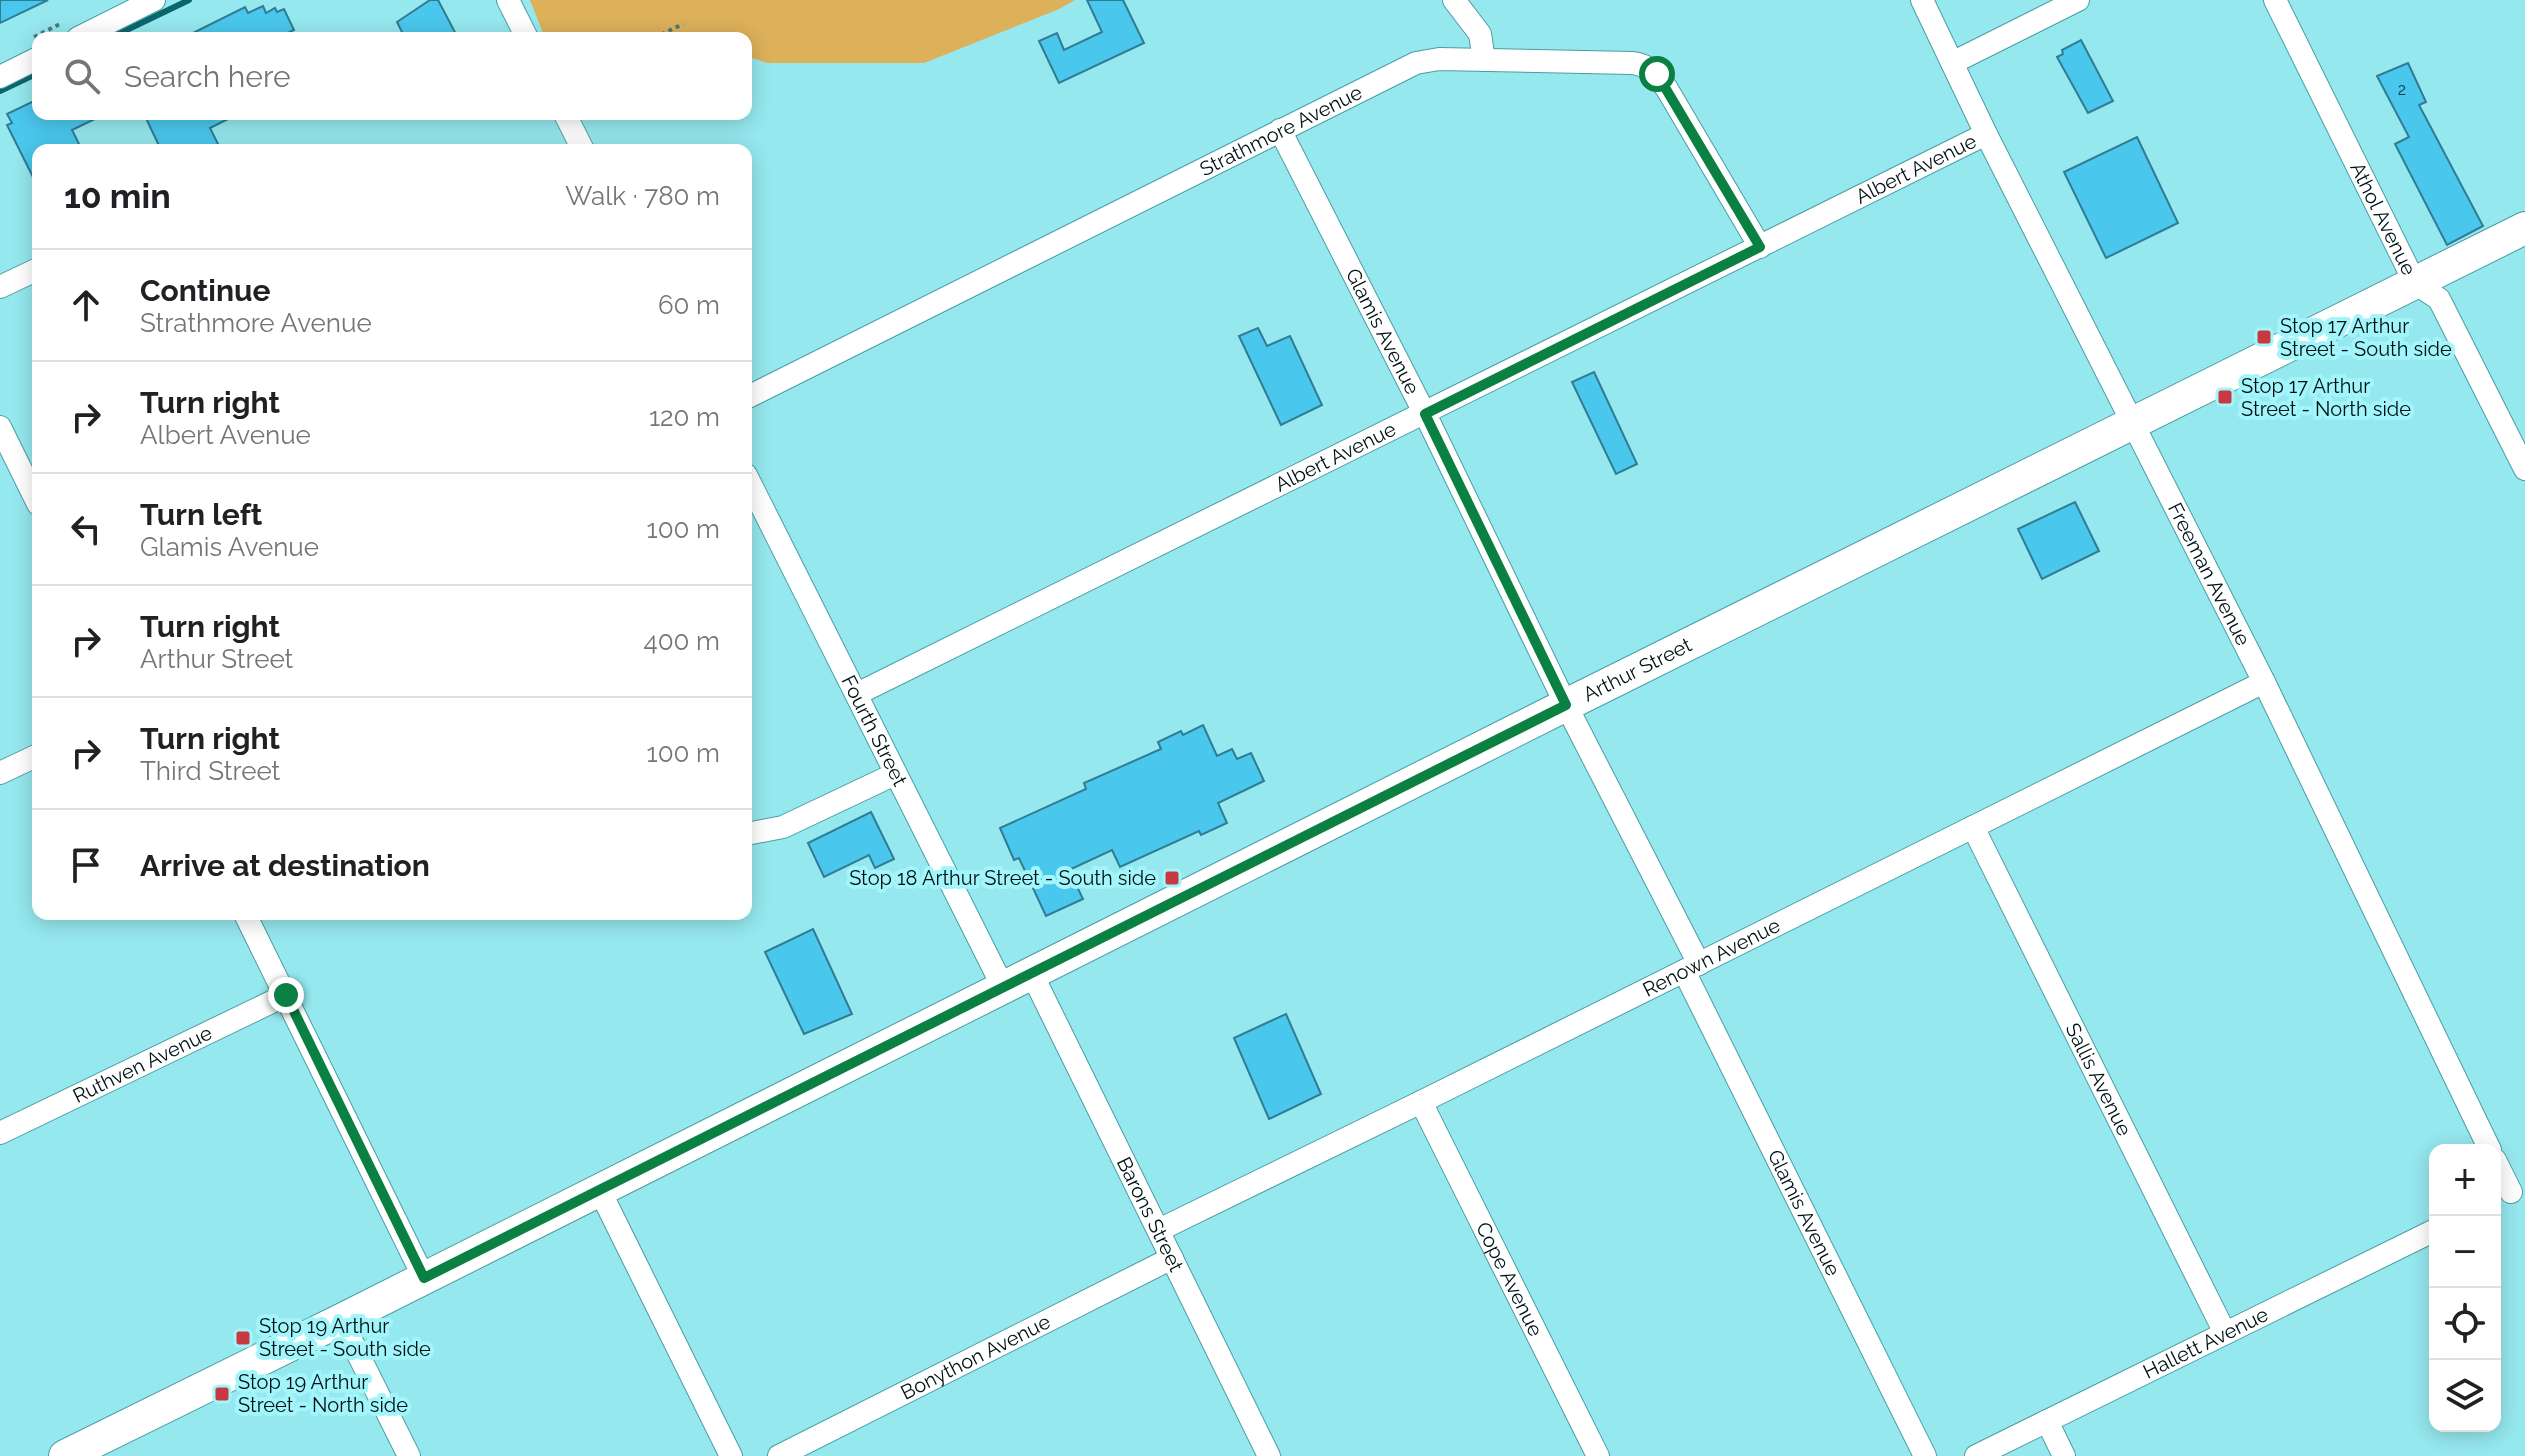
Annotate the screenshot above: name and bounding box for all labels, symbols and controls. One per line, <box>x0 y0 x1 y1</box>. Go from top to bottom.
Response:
search box <box>32 32 752 120</box>
icon: search <box>60 54 104 98</box>
route start <box>1639 56 1675 92</box>
text: Search here <box>124 59 291 94</box>
street label: Strathmore Avenue <box>1196 80 1366 181</box>
house number: 2 <box>2398 80 2406 99</box>
street label: Albert Avenue <box>1852 129 1980 209</box>
street label: Athol Avenue <box>2345 158 2421 279</box>
text: 10 min <box>64 176 171 216</box>
text: Walk · 780 m <box>565 181 720 211</box>
street label: Glamis Avenue <box>1341 264 1425 398</box>
text: Continue <box>140 273 271 308</box>
icon: ahead <box>64 283 108 327</box>
text: 60 m <box>658 290 720 320</box>
text: Strathmore Avenue <box>140 308 372 338</box>
place label: Stop 17 Arthur Street - South side <box>2280 314 2452 361</box>
marker: Stop 17 Arthur Street - South side <box>2255 328 2273 346</box>
place label: Stop 17 Arthur Street - North side <box>2241 374 2411 421</box>
text: Turn right <box>140 385 280 420</box>
marker: Stop 17 Arthur Street - North side <box>2216 388 2234 406</box>
icon: right <box>64 395 108 439</box>
text: 120 m <box>649 402 720 432</box>
street label: Albert Avenue <box>1271 417 1400 497</box>
text: Albert Avenue <box>140 420 311 450</box>
text: Turn left <box>140 497 262 532</box>
street label: Freeman Avenue <box>2163 499 2256 650</box>
icon: left <box>64 507 108 551</box>
text: 100 m <box>647 514 720 544</box>
text: Glamis Avenue <box>140 532 319 562</box>
text: Turn right <box>140 609 280 644</box>
icon: right <box>64 619 108 663</box>
text: 400 m <box>643 626 720 656</box>
street label: Arthur Street <box>1579 632 1696 707</box>
text: Arthur Street <box>140 644 293 674</box>
street label: Fourth Street <box>836 671 912 790</box>
text: Turn right <box>140 721 280 756</box>
icon: right <box>64 731 108 775</box>
text: 100 m <box>647 738 720 768</box>
text: Third Street <box>140 756 280 786</box>
icon: arrive <box>64 843 108 887</box>
text: Arrive at destination <box>140 848 430 883</box>
place label: Stop 18 Arthur Street - South side <box>849 866 1156 890</box>
marker: Stop 18 Arthur Street - South side <box>1163 869 1181 887</box>
street label: Renown Avenue <box>1639 913 1784 1002</box>
route end <box>268 977 304 1013</box>
street label: Sallis Avenue <box>2061 1019 2137 1140</box>
street label: Ruthven Avenue <box>69 1021 216 1108</box>
map controls <box>2429 1144 2501 1432</box>
button: + <box>2429 1144 2501 1216</box>
street label: Glamis Avenue <box>1763 1146 1846 1280</box>
street label: Barons Street <box>1112 1153 1189 1276</box>
button: − <box>2429 1216 2501 1288</box>
street label: Cope Avenue <box>1471 1218 1548 1340</box>
button: locate <box>2429 1288 2501 1360</box>
street label: Hallett Avenue <box>2139 1302 2272 1384</box>
street label: Bonython Avenue <box>897 1309 1054 1405</box>
place label: Stop 19 Arthur Street - South side <box>259 1314 431 1361</box>
marker: Stop 19 Arthur Street - South side <box>234 1329 252 1347</box>
button: layers <box>2429 1360 2501 1432</box>
place label: Stop 19 Arthur Street - North side <box>238 1370 408 1417</box>
marker: Stop 19 Arthur Street - North side <box>213 1385 231 1403</box>

